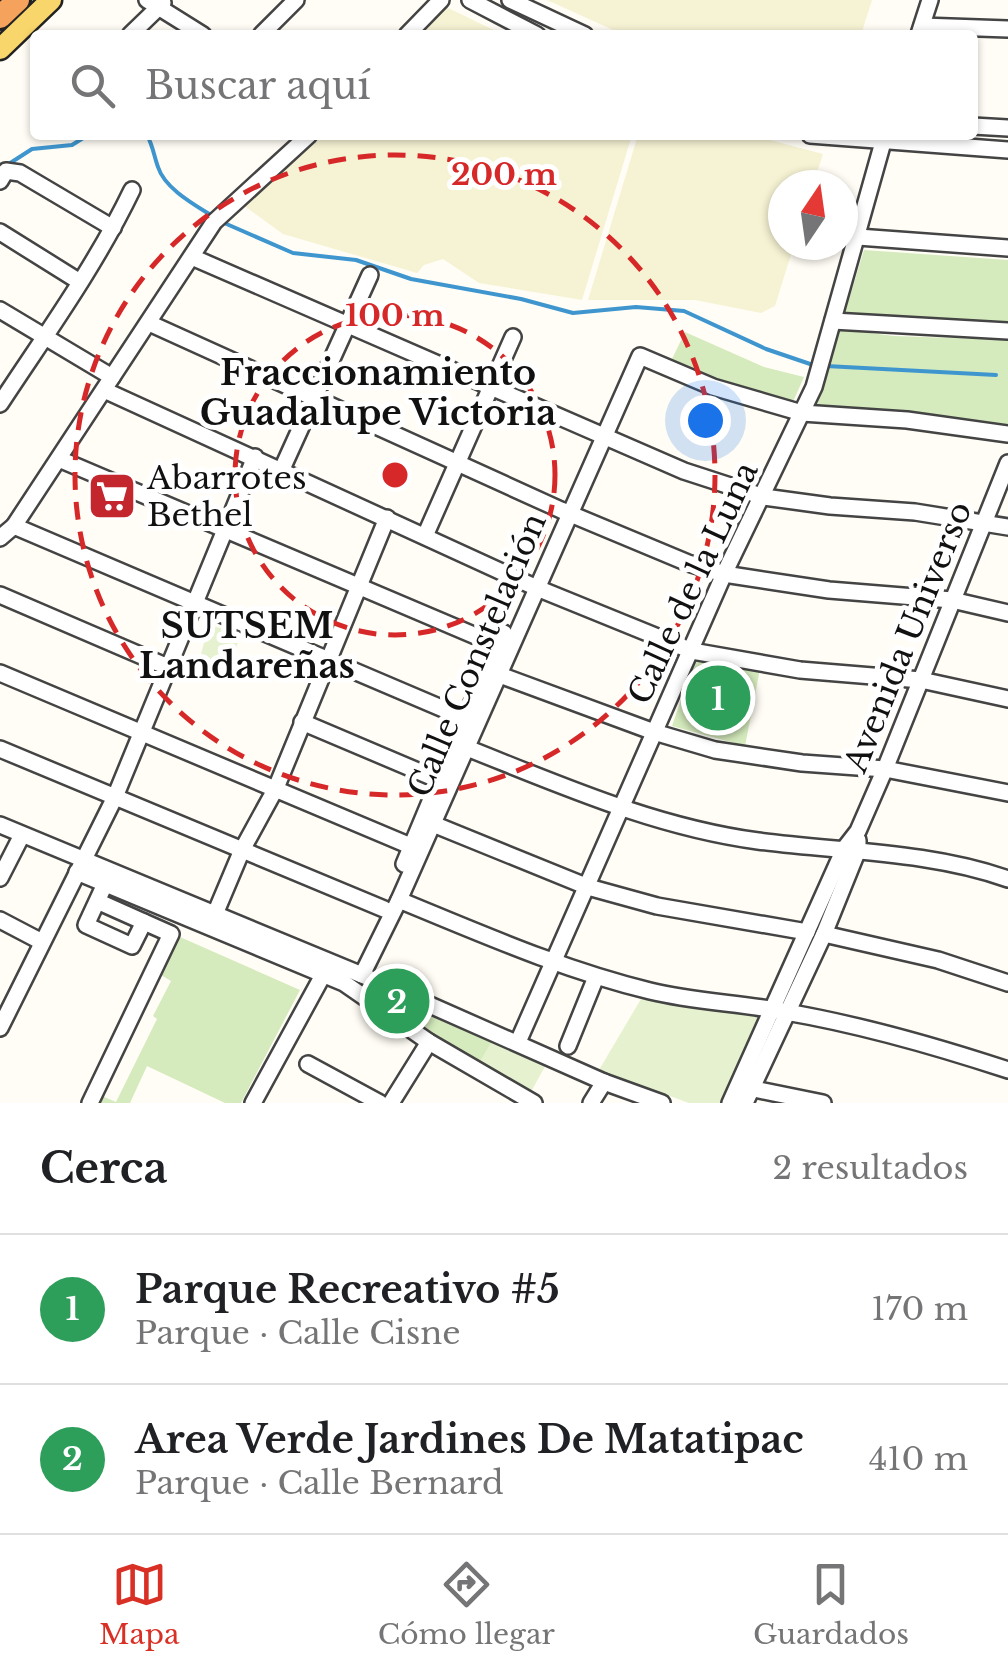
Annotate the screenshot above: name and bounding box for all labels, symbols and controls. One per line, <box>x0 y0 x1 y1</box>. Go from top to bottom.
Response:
search box <box>30 30 978 140</box>
icon: search <box>65 58 120 113</box>
text: Buscar aquí <box>145 62 370 109</box>
text: 200 m <box>451 156 557 193</box>
north arrow <box>768 170 858 260</box>
text: 100 m <box>345 297 445 334</box>
district label: Fraccionamiento Guadalupe Victoria <box>200 351 556 434</box>
your location <box>680 395 731 446</box>
street label: Calle de la Luna <box>619 455 767 710</box>
centre of rings <box>377 457 413 493</box>
place label: Abarrotes Bethel <box>146 458 306 535</box>
supermarket icon: Abarrotes Bethel <box>86 470 138 522</box>
street label: Avenida Universo <box>835 496 981 779</box>
street label: Calle Constelación <box>399 507 555 803</box>
district label: SUTSEM Landareñas <box>139 604 355 687</box>
pin: 1 <box>686 660 750 736</box>
pin: 2 <box>364 964 430 1038</box>
text: Cerca <box>40 1142 168 1194</box>
text: 2 resultados <box>773 1148 968 1188</box>
text: Parque Recreativo #5 <box>135 1266 560 1313</box>
text: 1 <box>66 1289 79 1329</box>
text: 170 m <box>871 1289 968 1329</box>
text: Parque · Calle Cisne <box>135 1313 461 1353</box>
text: Area Verde Jardines De Matatipac <box>135 1416 804 1463</box>
text: 2 <box>62 1439 83 1479</box>
text: 410 m <box>869 1439 968 1479</box>
text: Parque · Calle Bernard <box>135 1463 504 1503</box>
tab: Mapa <box>99 1557 180 1652</box>
tab: Cómo llegar <box>378 1557 555 1652</box>
tab: Guardados <box>753 1557 909 1652</box>

